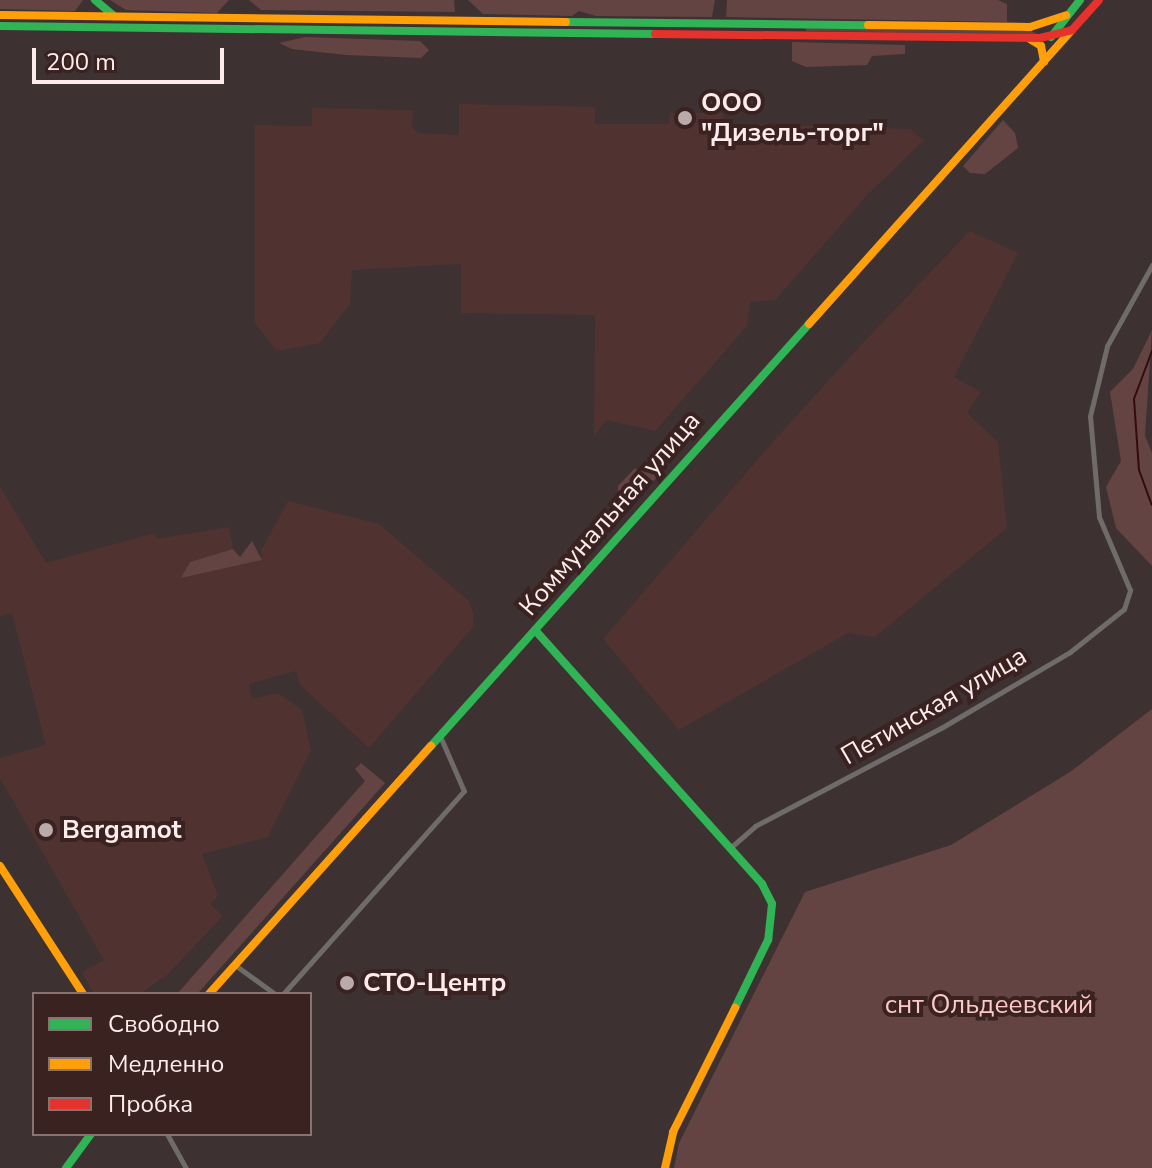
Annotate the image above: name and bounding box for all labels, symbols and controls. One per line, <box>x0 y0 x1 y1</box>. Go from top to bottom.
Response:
scale bar <box>36 32 228 82</box>
text: 200 m <box>46 46 116 78</box>
place label: ООО "Дизель-торг" <box>701 87 884 148</box>
marker: ООО "Дизель-торг" <box>676 109 694 127</box>
street label: Коммунальная улица <box>513 406 707 622</box>
street label: Петинская улица <box>836 640 1032 772</box>
place label: Bergamot <box>62 814 182 846</box>
marker: Bergamot <box>37 821 55 839</box>
place label: СТО-Центр <box>363 967 506 999</box>
marker: СТО-Центр <box>338 974 356 992</box>
park label: снт Ольдеевский <box>885 989 1093 1021</box>
legend <box>32 992 312 1136</box>
text: Свободно <box>108 1008 220 1040</box>
text: Медленно <box>108 1048 224 1080</box>
text: Пробка <box>108 1088 193 1120</box>

